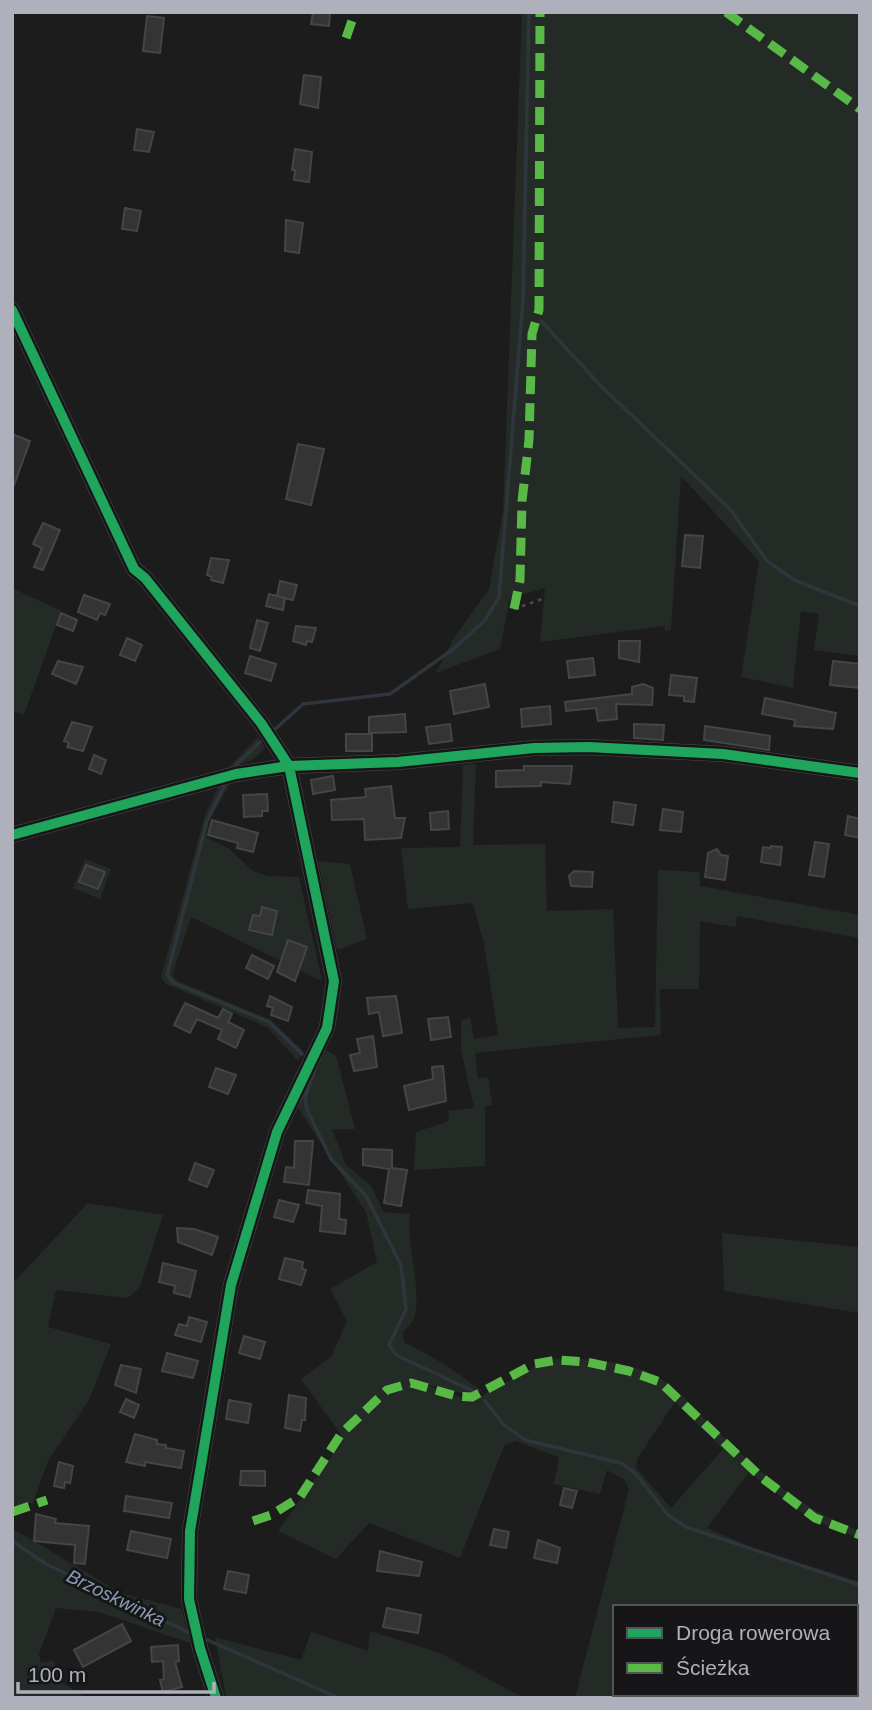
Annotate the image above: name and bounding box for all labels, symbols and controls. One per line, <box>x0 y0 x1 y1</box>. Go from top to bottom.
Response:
water label: Brzoskwinka <box>63 1565 169 1631</box>
legend <box>613 1605 858 1696</box>
text: Droga rowerowa <box>676 1621 830 1644</box>
scale bar <box>18 1650 214 1694</box>
text: Ścieżka <box>676 1656 750 1679</box>
text: 100 m <box>28 1663 86 1686</box>

